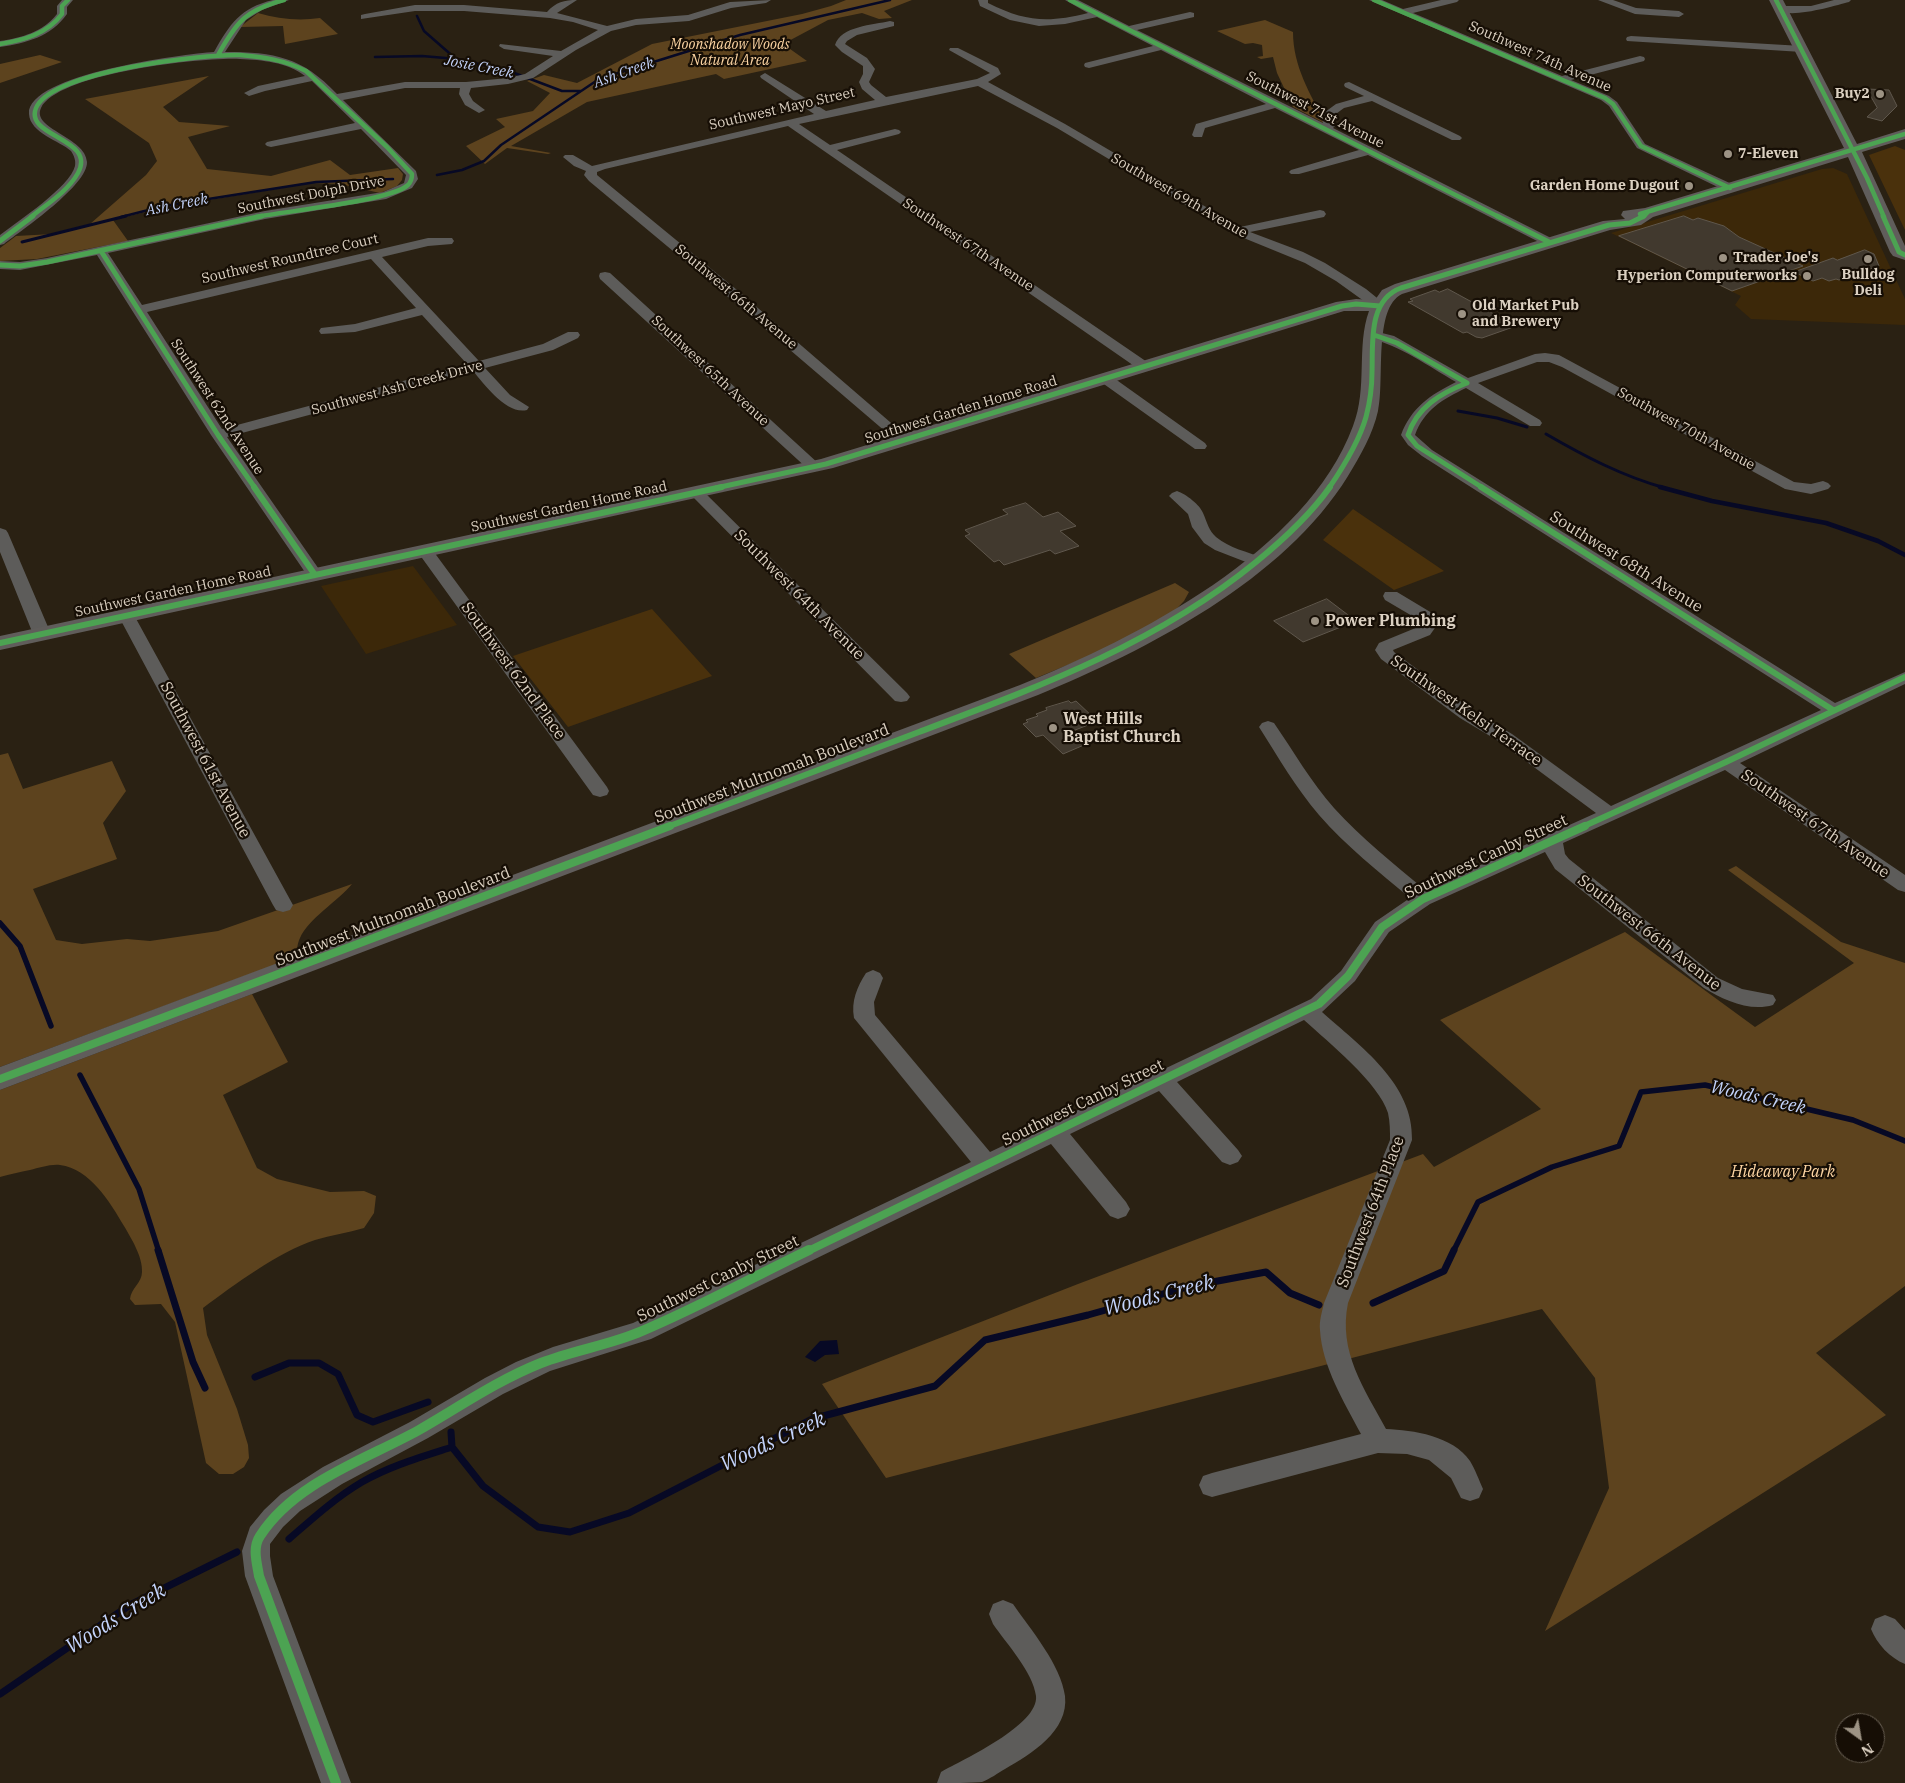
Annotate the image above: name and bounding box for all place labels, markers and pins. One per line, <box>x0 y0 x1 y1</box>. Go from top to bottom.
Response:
place label: Buy2 <box>1835 86 1870 102</box>
marker: Buy2 <box>1874 88 1886 100</box>
place label: 7-Eleven <box>1738 146 1798 162</box>
marker: 7-Eleven <box>1722 148 1734 160</box>
place label: Garden Home Dugout <box>1530 178 1679 194</box>
marker: Garden Home Dugout <box>1683 180 1695 192</box>
place label: Trader Joe's <box>1733 250 1818 266</box>
marker: Trader Joe's <box>1717 252 1729 264</box>
marker: Bulldog Deli <box>1862 253 1874 265</box>
place label: Bulldog Deli <box>1841 267 1895 300</box>
place label: Hyperion Computerworks <box>1617 268 1797 284</box>
marker: Hyperion Computerworks <box>1801 270 1813 282</box>
place label: Old Market Pub and Brewery <box>1472 298 1579 331</box>
marker: Old Market Pub and Brewery <box>1456 308 1468 320</box>
place label: Power Plumbing <box>1325 611 1456 631</box>
marker: Power Plumbing <box>1309 615 1321 627</box>
place label: West Hills Baptist Church <box>1063 709 1181 747</box>
marker: West Hills Baptist Church <box>1047 722 1059 734</box>

